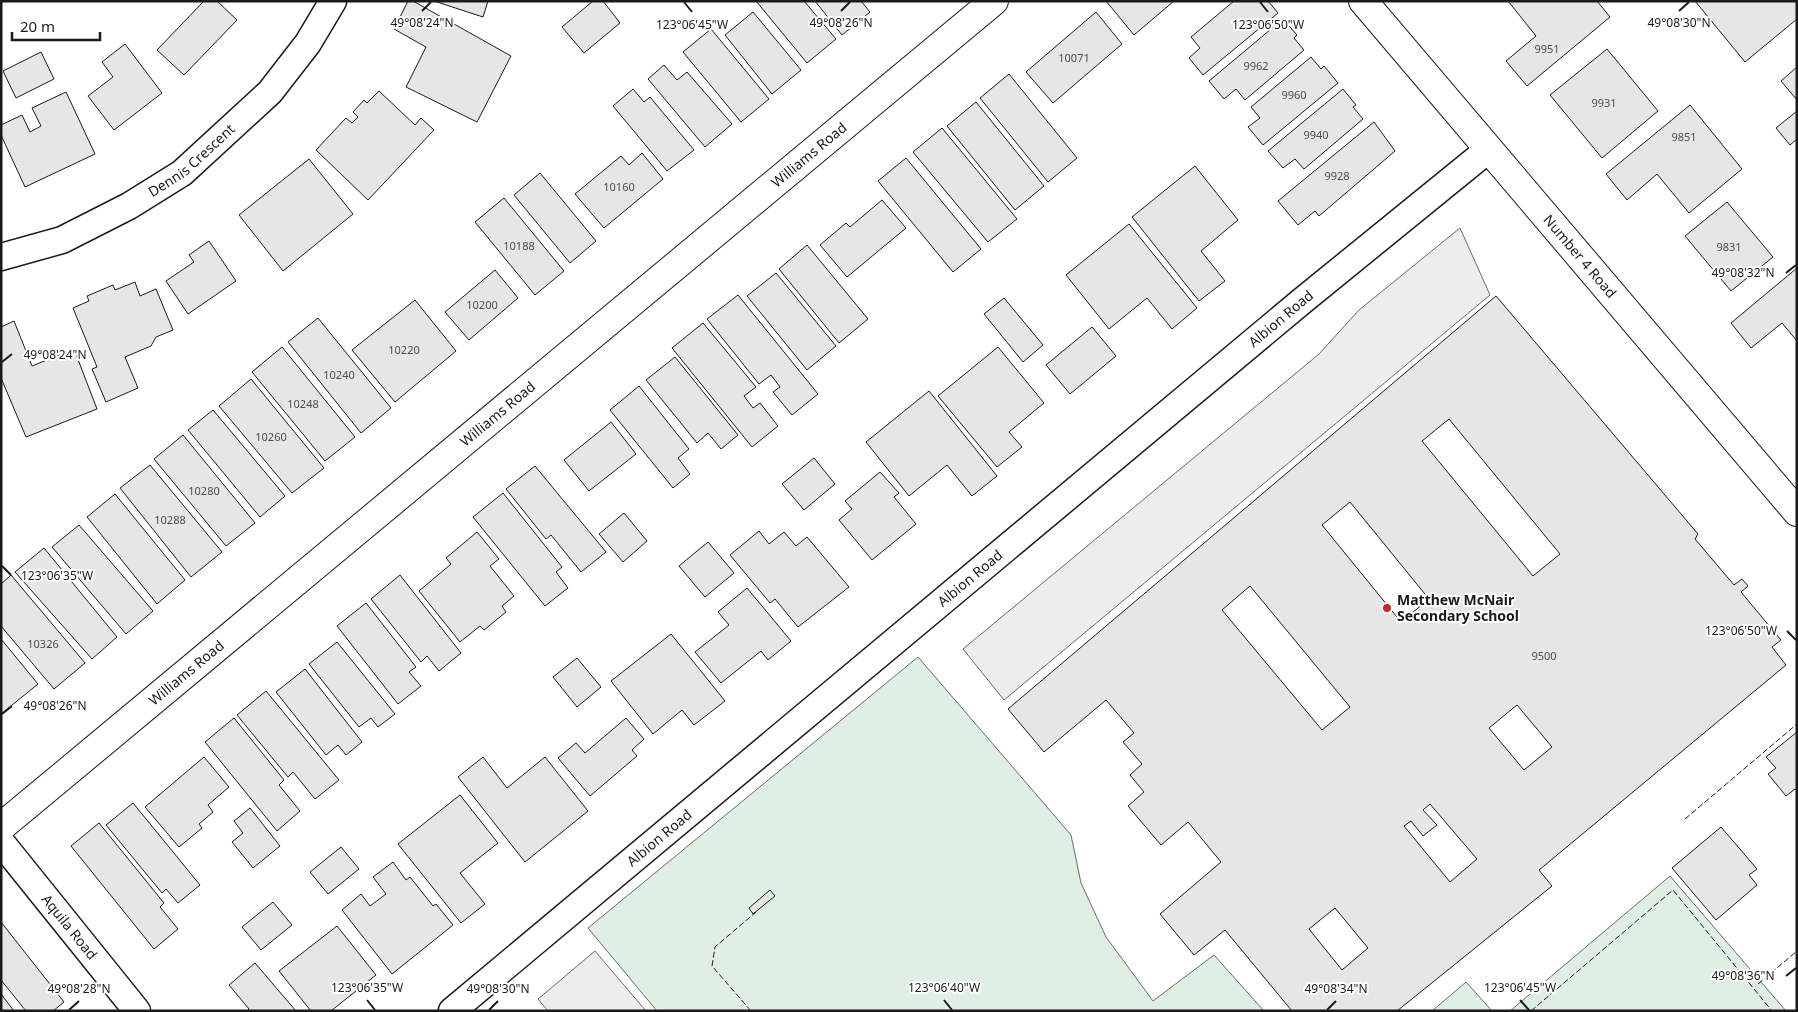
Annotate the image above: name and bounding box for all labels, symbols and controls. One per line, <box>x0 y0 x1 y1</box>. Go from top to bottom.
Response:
scale bar <box>12 10 100 42</box>
text: 49°08'24"N <box>390 14 454 31</box>
text: 49°08'26"N <box>809 14 873 31</box>
text: 49°08'30"N <box>1647 14 1711 31</box>
text: 20 m <box>20 16 55 36</box>
text: 123°06'45"W <box>656 16 728 33</box>
text: 123°06'50"W <box>1232 16 1304 33</box>
house number: 9951 <box>1534 41 1560 56</box>
house number: 10071 <box>1058 50 1090 65</box>
house number: 9962 <box>1243 58 1269 73</box>
house number: 9960 <box>1281 87 1307 102</box>
house number: 9931 <box>1591 95 1617 110</box>
street label: Williams Road <box>767 118 850 191</box>
street label: Dennis Crescent <box>144 119 238 201</box>
house number: 9940 <box>1303 127 1329 142</box>
house number: 9851 <box>1671 129 1697 144</box>
house number: 9928 <box>1324 168 1350 183</box>
house number: 10160 <box>603 179 635 194</box>
street label: Number 4 Road <box>1539 210 1621 302</box>
house number: 10188 <box>503 238 535 253</box>
house number: 9831 <box>1716 239 1742 254</box>
text: 49°08'32"N <box>1711 264 1775 281</box>
street label: Albion Road <box>1244 286 1317 351</box>
house number: 10200 <box>466 297 498 312</box>
house number: 10220 <box>388 342 420 357</box>
text: 49°08'24"N <box>23 346 87 363</box>
house number: 10240 <box>323 367 355 382</box>
street label: Williams Road <box>456 377 539 450</box>
house number: 10248 <box>287 396 319 411</box>
house number: 10260 <box>255 429 287 444</box>
house number: 10280 <box>188 483 220 498</box>
house number: 10288 <box>154 512 186 527</box>
street label: Albion Road <box>933 545 1006 611</box>
text: 123°06'35"W <box>21 567 93 584</box>
place label: Matthew McNair Secondary School <box>1397 590 1519 625</box>
marker: Matthew McNair Secondary School <box>1381 602 1393 614</box>
text: 123°06'50"W <box>1705 622 1777 639</box>
house number: 10326 <box>27 636 59 651</box>
street label: Williams Road <box>144 636 228 709</box>
house number: 9500 <box>1531 648 1557 663</box>
text: 49°08'26"N <box>23 697 87 714</box>
street label: Albion Road <box>622 805 695 870</box>
street label: Aquila Road <box>38 890 102 963</box>
text: 49°08'36"N <box>1711 967 1775 984</box>
text: 123°06'35"W <box>331 979 403 996</box>
text: 123°06'40"W <box>908 979 980 996</box>
text: 123°06'45"W <box>1484 979 1556 996</box>
text: 49°08'28"N <box>47 980 111 997</box>
text: 49°08'30"N <box>466 980 530 997</box>
text: 49°08'34"N <box>1304 980 1368 997</box>

